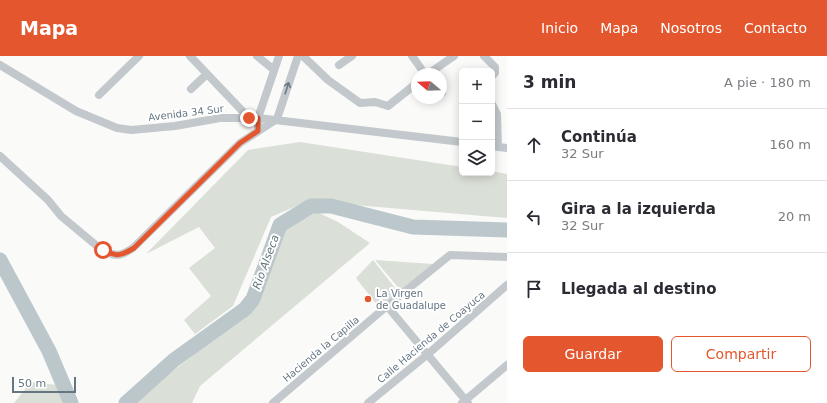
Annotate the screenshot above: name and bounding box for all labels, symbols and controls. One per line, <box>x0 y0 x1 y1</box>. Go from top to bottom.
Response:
text: Mapa <box>20 17 78 39</box>
text: Inicio <box>541 20 578 36</box>
text: Mapa <box>600 20 638 36</box>
text: Nosotros <box>660 20 722 36</box>
text: Contacto <box>744 20 807 36</box>
north arrow <box>411 68 447 104</box>
map controls <box>459 68 495 176</box>
button: + <box>459 68 495 104</box>
text: 3 min <box>523 72 576 92</box>
text: A pie · 180 m <box>724 75 811 90</box>
one-way arrow <box>284 81 291 94</box>
street label: Avenida 34 Sur <box>148 103 225 123</box>
button: − <box>459 104 495 140</box>
route end <box>240 109 258 127</box>
text: Continúa <box>561 128 637 146</box>
icon: ahead <box>523 134 545 156</box>
text: 160 m <box>769 137 811 152</box>
button: layers <box>459 140 495 176</box>
text: 32 Sur <box>561 146 604 161</box>
text: Gira a la izquierda <box>561 200 716 218</box>
icon: left <box>523 206 545 228</box>
text: 20 m <box>778 209 811 224</box>
text: 32 Sur <box>561 218 604 233</box>
water label: Rio Alseca <box>250 233 282 291</box>
route start <box>94 241 112 259</box>
icon: arrive <box>523 278 545 300</box>
text: Llegada al destino <box>561 280 716 298</box>
place label: La Virgen de Guadalupe <box>376 288 446 311</box>
street label: Calle Hacienda de Coayuca <box>375 289 487 385</box>
marker: La Virgen de Guadalupe <box>363 294 373 304</box>
street label: Hacienda la Capilla <box>281 314 361 384</box>
button: Guardar <box>523 336 663 372</box>
button: Compartir <box>671 336 811 372</box>
scale bar <box>12 375 76 394</box>
text: 50 m <box>18 377 46 390</box>

